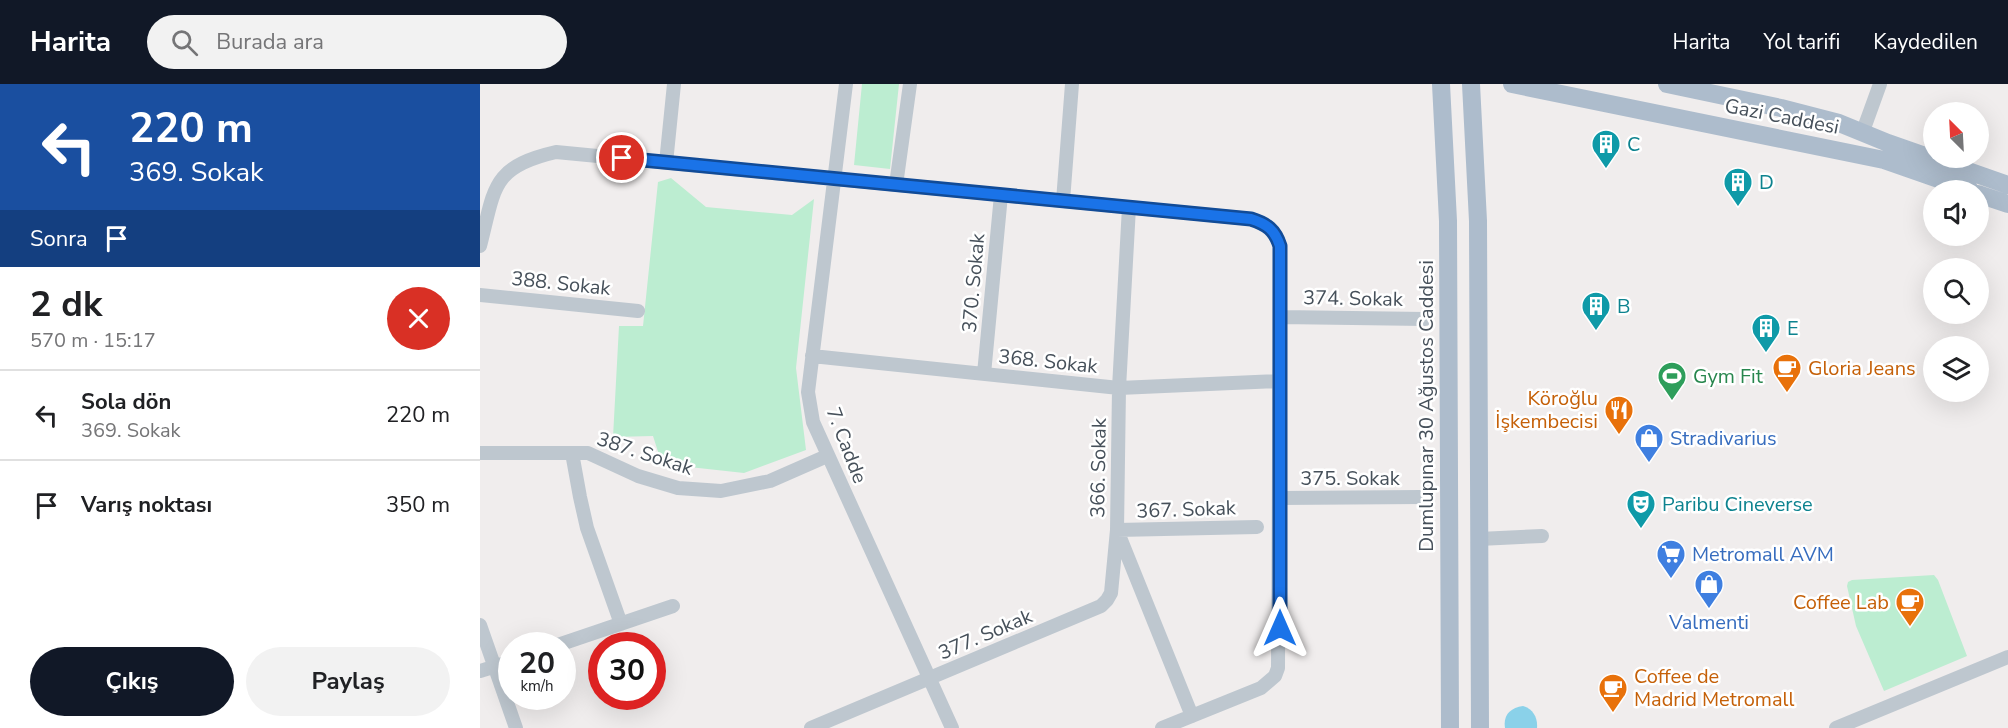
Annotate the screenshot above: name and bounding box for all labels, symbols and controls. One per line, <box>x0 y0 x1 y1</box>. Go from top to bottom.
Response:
search box <box>147 15 567 69</box>
text: Harita <box>30 23 111 61</box>
icon: search <box>168 26 201 59</box>
text: Burada ara <box>216 27 324 57</box>
text: Harita <box>1672 28 1730 56</box>
text: Yol tarifi <box>1763 28 1840 56</box>
text: Kaydedilen <box>1873 28 1978 56</box>
street label: Gazi Caddesi <box>1722 92 1841 141</box>
text: 220 m <box>129 100 253 157</box>
north arrow <box>1923 102 1989 168</box>
map controls <box>1923 102 1989 402</box>
icon: left <box>30 108 108 186</box>
building icon: C <box>1590 128 1622 170</box>
place label: C <box>1627 131 1640 158</box>
pin <box>596 132 647 183</box>
icon: arrive <box>605 141 638 174</box>
text: 369. Sokak <box>129 154 264 191</box>
building icon: D <box>1722 166 1754 208</box>
place label: D <box>1759 169 1774 196</box>
button: sound <box>1923 180 1989 246</box>
icon: arrive <box>100 222 133 255</box>
text: Sonra <box>30 224 88 254</box>
street label: 370. Sokak <box>956 231 991 334</box>
button: search <box>1923 258 1989 324</box>
street label: Dumlupınar 30 Ağustos Caddesi <box>1413 260 1440 552</box>
street label: 388. Sokak <box>510 265 613 302</box>
text: 2 dk <box>30 280 102 329</box>
street label: 374. Sokak <box>1303 284 1404 313</box>
button: close <box>387 287 450 350</box>
building icon: B <box>1580 290 1612 332</box>
place label: B <box>1617 293 1631 320</box>
building icon: E <box>1750 312 1782 354</box>
place label: E <box>1787 315 1799 342</box>
text: 570 m · 15:17 <box>30 327 156 354</box>
button: layers <box>1923 336 1989 402</box>
street label: 368. Sokak <box>997 343 1100 380</box>
cafe icon: Gloria Jeans <box>1771 352 1803 394</box>
place label: Gloria Jeans <box>1808 355 1916 382</box>
sports icon: Gym Fit <box>1656 360 1688 402</box>
place label: Gym Fit <box>1693 363 1764 390</box>
place label: Köroğlu İşkembecisi <box>1495 385 1598 435</box>
text: Sola dön <box>81 387 171 417</box>
restaurant icon: Köroğlu İşkembecisi <box>1603 394 1635 436</box>
icon: left <box>30 399 63 432</box>
text: 220 m <box>386 400 450 430</box>
street label: 7. Cadde <box>820 403 873 487</box>
text: 369. Sokak <box>81 417 181 444</box>
street label: 366. Sokak <box>1084 417 1113 518</box>
shop icon: Stradivarius <box>1633 422 1665 464</box>
street label: 387. Sokak <box>593 425 697 482</box>
place label: Stradivarius <box>1670 425 1777 452</box>
street label: 375. Sokak <box>1300 465 1401 492</box>
theatre icon: Paribu Cineverse <box>1625 488 1657 530</box>
icon: arrive <box>30 489 63 522</box>
text: Varış noktası <box>81 490 212 520</box>
text: 350 m <box>386 490 450 520</box>
place label: Paribu Cineverse <box>1662 491 1813 518</box>
street label: 367. Sokak <box>1136 494 1237 525</box>
supermarket icon: Metromall AVM <box>1655 538 1687 580</box>
place label: Metromall AVM <box>1692 541 1834 568</box>
shop icon: Valmenti <box>1693 568 1725 610</box>
cafe icon: Coffee Lab <box>1894 586 1926 628</box>
place label: Coffee Lab <box>1793 589 1889 616</box>
position arrow <box>1248 596 1312 660</box>
street label: 377. Sokak <box>934 602 1037 666</box>
place label: Valmenti <box>1668 609 1749 636</box>
speed limit sign: 30 <box>588 632 666 710</box>
text: 20 <box>519 643 555 684</box>
button: Çıkış <box>30 647 234 716</box>
button: Paylaş <box>246 647 450 716</box>
place label: Coffee de Madrid Metromall <box>1634 663 1794 713</box>
cafe icon: Coffee de Madrid Metromall <box>1597 672 1629 714</box>
text: km/h <box>520 676 554 696</box>

